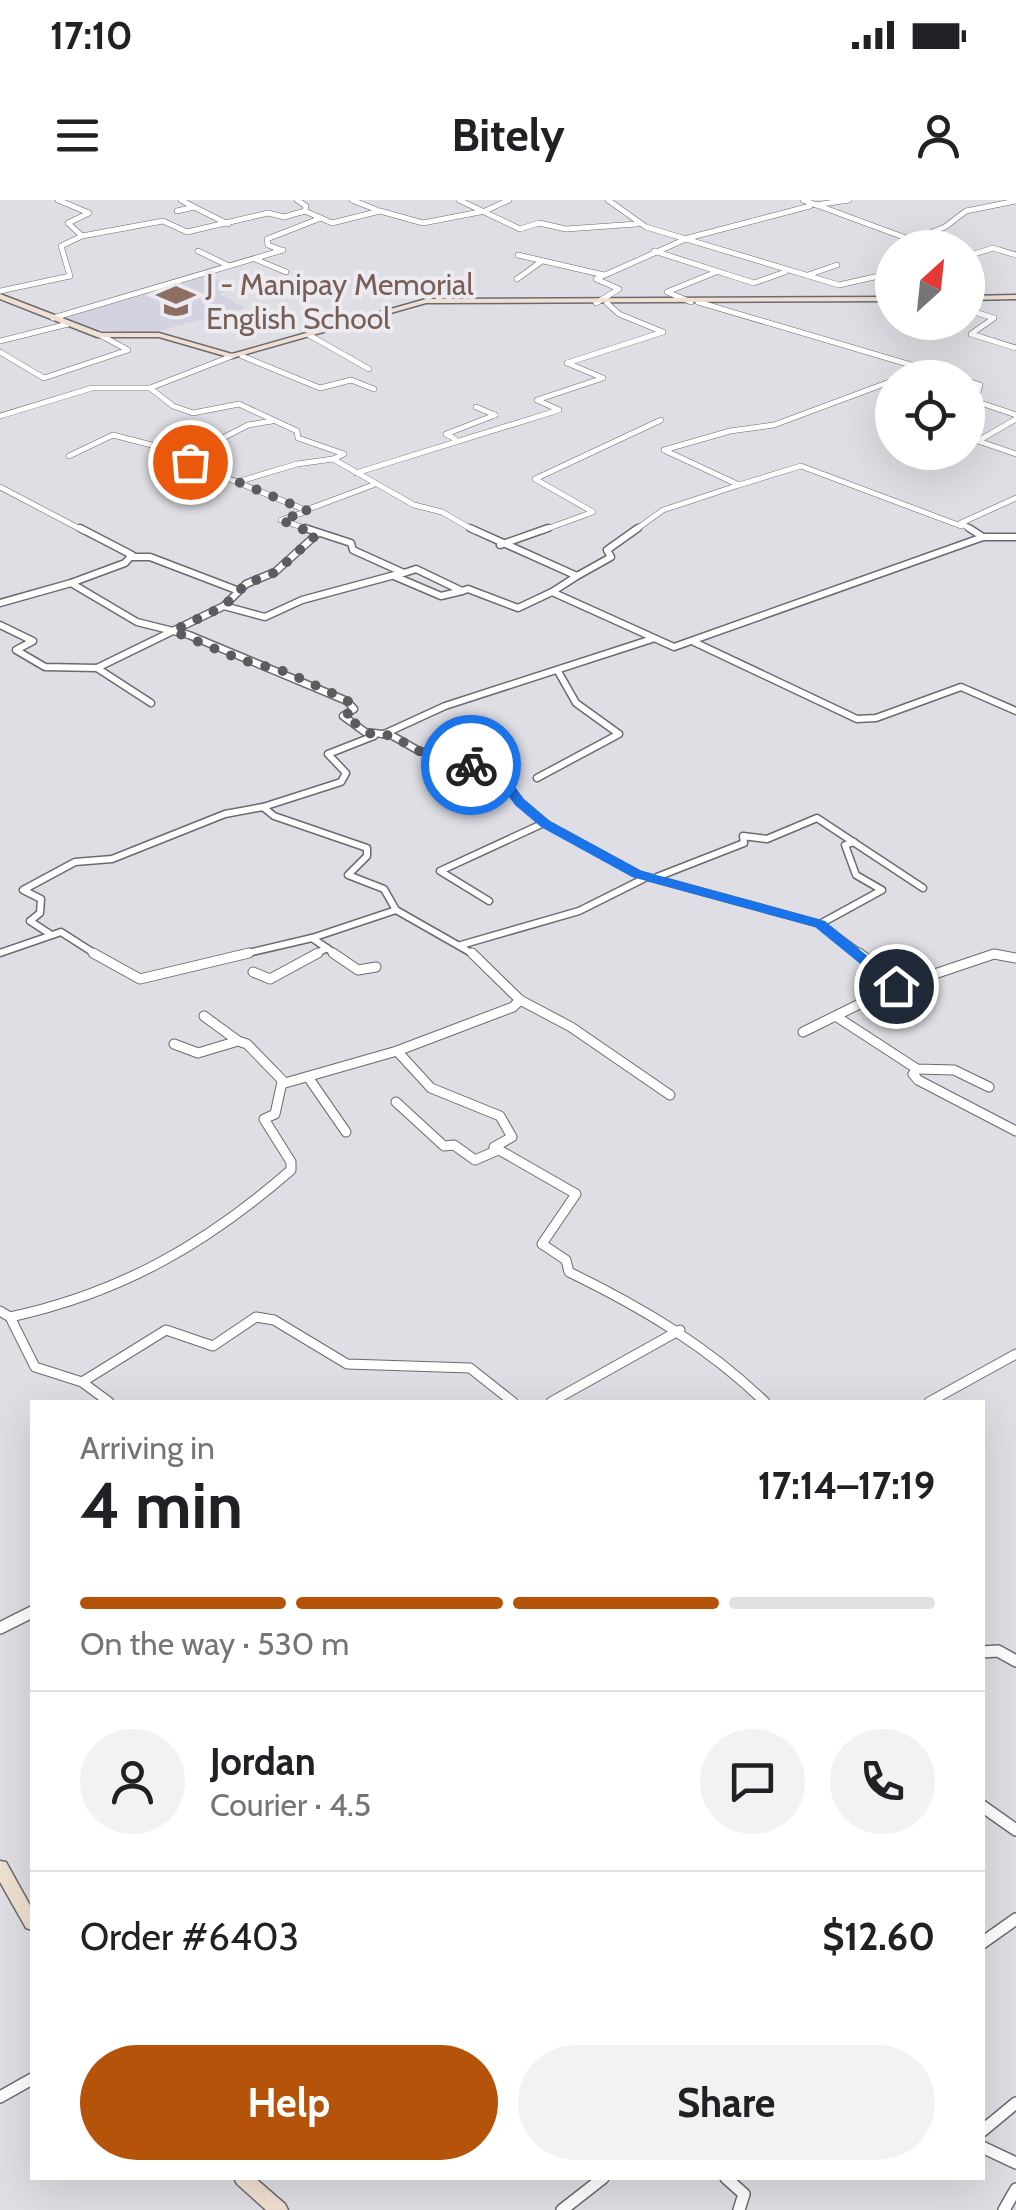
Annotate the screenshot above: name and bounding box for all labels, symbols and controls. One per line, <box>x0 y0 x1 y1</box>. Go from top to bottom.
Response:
text: 17:10 <box>50 12 133 59</box>
icon: menu <box>50 108 105 163</box>
text: Bitely <box>451 108 565 162</box>
icon: person <box>911 108 966 163</box>
north arrow <box>875 230 985 340</box>
map controls <box>875 230 985 470</box>
place label: J - Manipay Memorial English School <box>205 266 473 337</box>
school or university icon: J - Manipay Memorial English School <box>155 280 197 322</box>
button: locate <box>875 360 985 470</box>
pin <box>148 420 233 505</box>
icon: bag <box>163 435 218 490</box>
courier <box>421 715 521 815</box>
icon: bike <box>444 738 499 793</box>
pin <box>854 944 939 1029</box>
icon: home <box>869 959 924 1014</box>
text: Arriving in <box>80 1428 215 1467</box>
text: 17:14–17:19 <box>758 1462 935 1509</box>
text: 4 min <box>80 1465 243 1544</box>
text: On the way · 530 m <box>80 1624 349 1663</box>
button: person <box>80 1729 185 1834</box>
button: chat <box>700 1729 805 1834</box>
button: phone <box>830 1729 935 1834</box>
text: Jordan <box>210 1738 316 1785</box>
text: Courier · 4.5 <box>210 1785 371 1824</box>
text: Order #6403 <box>80 1913 299 1960</box>
text: $12.60 <box>822 1913 935 1960</box>
button: Help <box>80 2045 498 2160</box>
button: Share <box>518 2045 935 2160</box>

